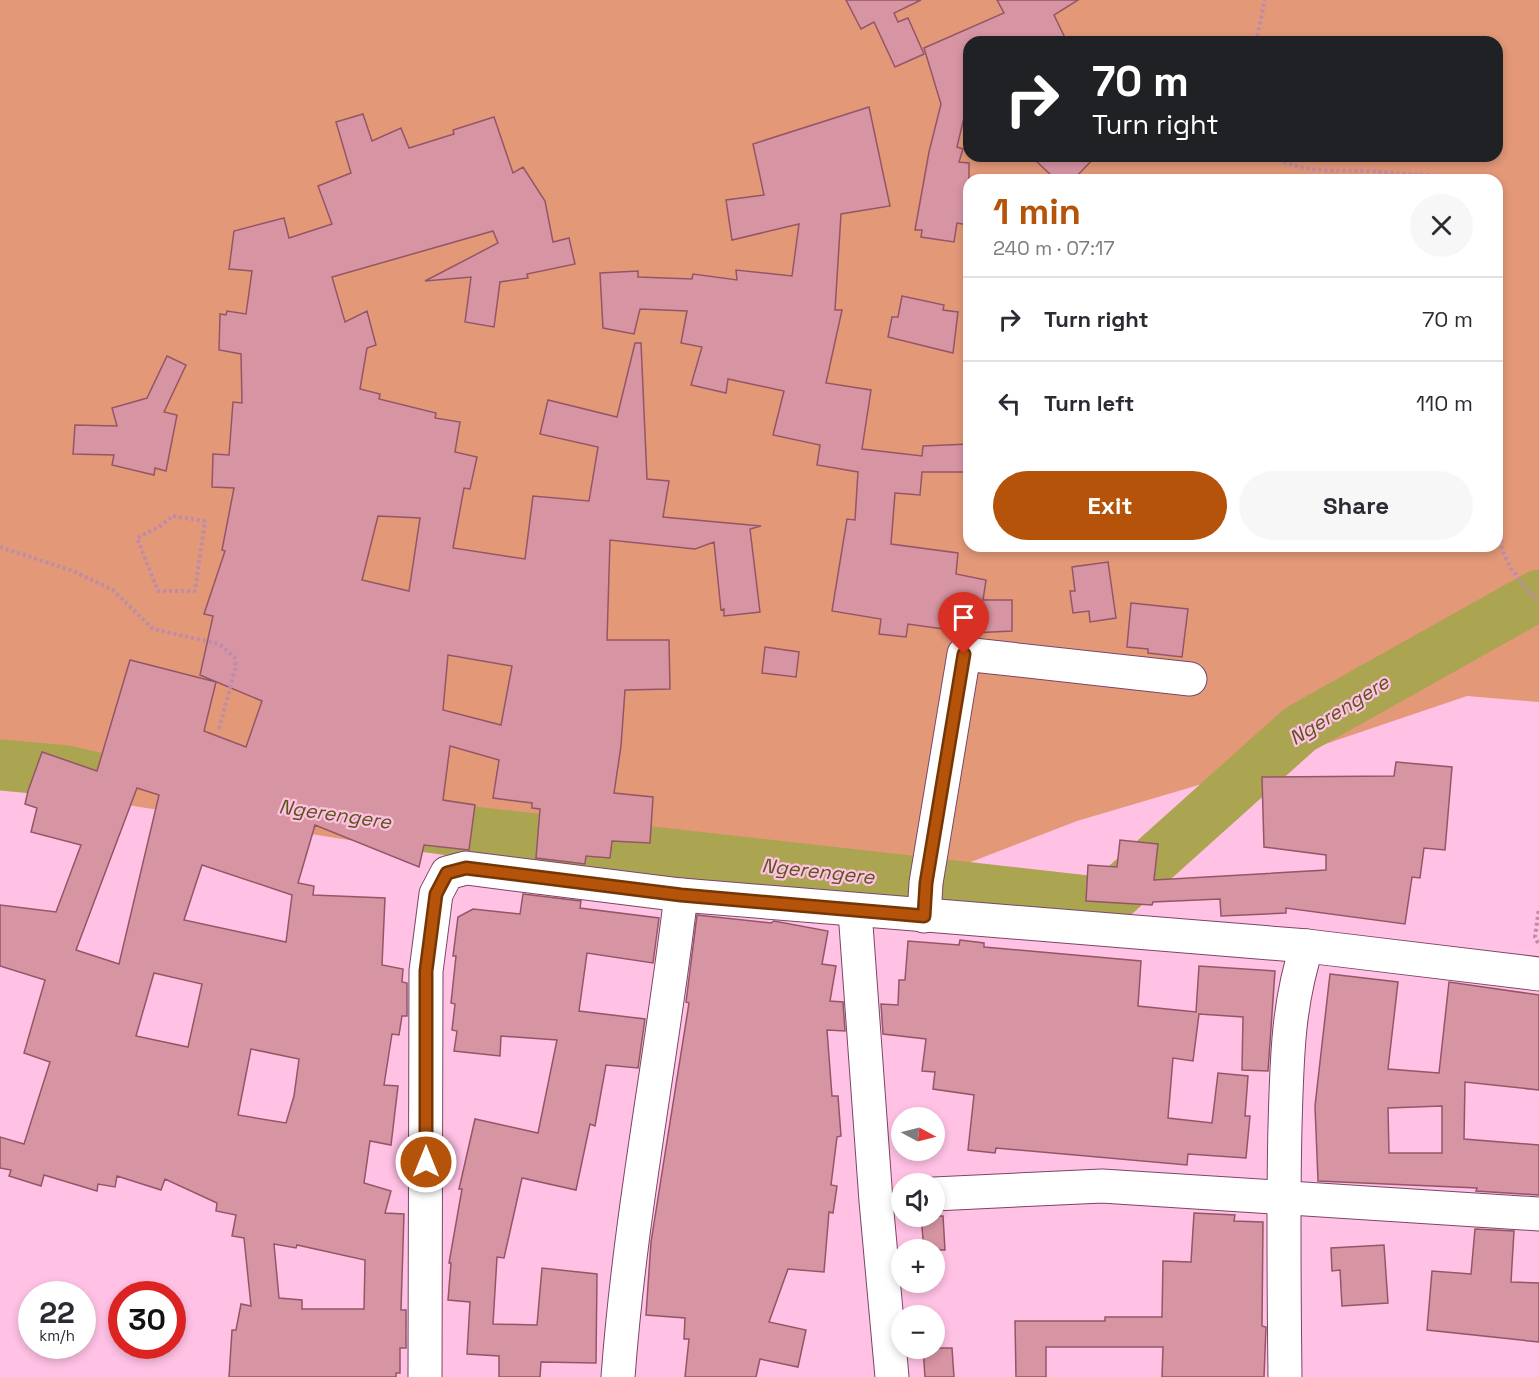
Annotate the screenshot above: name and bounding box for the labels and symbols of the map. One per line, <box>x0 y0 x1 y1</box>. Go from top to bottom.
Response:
pin <box>938 592 989 654</box>
water label: Ngerengere <box>1284 668 1395 751</box>
water label: Ngerengere <box>277 793 394 835</box>
water label: Ngerengere <box>760 852 877 890</box>
north arrow <box>891 1107 945 1161</box>
position arrow <box>394 1130 458 1194</box>
speed limit sign: 30 <box>108 1281 186 1359</box>

